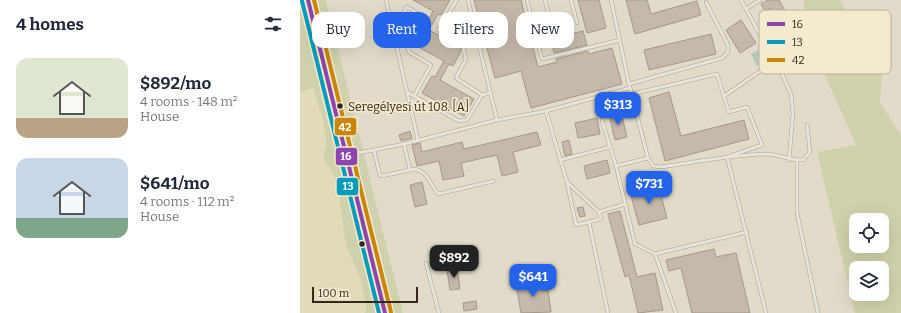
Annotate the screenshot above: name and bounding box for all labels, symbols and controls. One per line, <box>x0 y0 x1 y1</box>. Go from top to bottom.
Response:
legend <box>759 10 891 74</box>
chip: Buy <box>312 12 365 48</box>
chip: Rent <box>373 12 431 48</box>
chip: Filters <box>439 12 508 48</box>
chip: New <box>516 12 574 48</box>
icon: filters <box>262 13 284 35</box>
text: 4 homes <box>16 14 84 35</box>
text: 16 <box>792 18 803 31</box>
text: 13 <box>792 36 803 49</box>
text: 42 <box>792 54 804 67</box>
text: $892/mo <box>140 73 211 94</box>
icon: home <box>48 74 96 122</box>
pin: $313 <box>594 92 642 126</box>
text: 4 rooms · 148 m² <box>140 94 237 109</box>
text: $313 <box>604 97 632 112</box>
place label: Seregélyesi út 108. [A] <box>348 99 469 114</box>
marker: Seregélyesi út 108. [A] <box>335 101 345 111</box>
text: House <box>140 109 179 124</box>
line badge: 42 <box>334 117 357 136</box>
text: 42 <box>339 121 351 134</box>
line badge: 16 <box>335 147 358 166</box>
text: 16 <box>340 150 352 163</box>
pin: $731 <box>625 171 673 205</box>
text: $641/mo <box>140 173 210 194</box>
icon: home <box>48 174 96 222</box>
text: $731 <box>635 176 663 191</box>
line badge: 13 <box>336 177 359 196</box>
text: 13 <box>342 180 354 193</box>
text: 4 rooms · 112 m² <box>140 194 234 209</box>
text: House <box>140 209 179 224</box>
map controls <box>849 213 889 301</box>
button: locate <box>849 213 889 253</box>
unlabelled marker <box>357 239 367 249</box>
pin: $892 <box>430 245 478 279</box>
text: $892 <box>439 250 469 265</box>
button: layers <box>849 261 889 301</box>
pin: $641 <box>509 264 557 298</box>
text: $641 <box>518 269 548 284</box>
scale bar <box>312 285 418 304</box>
text: 100 m <box>318 287 349 300</box>

